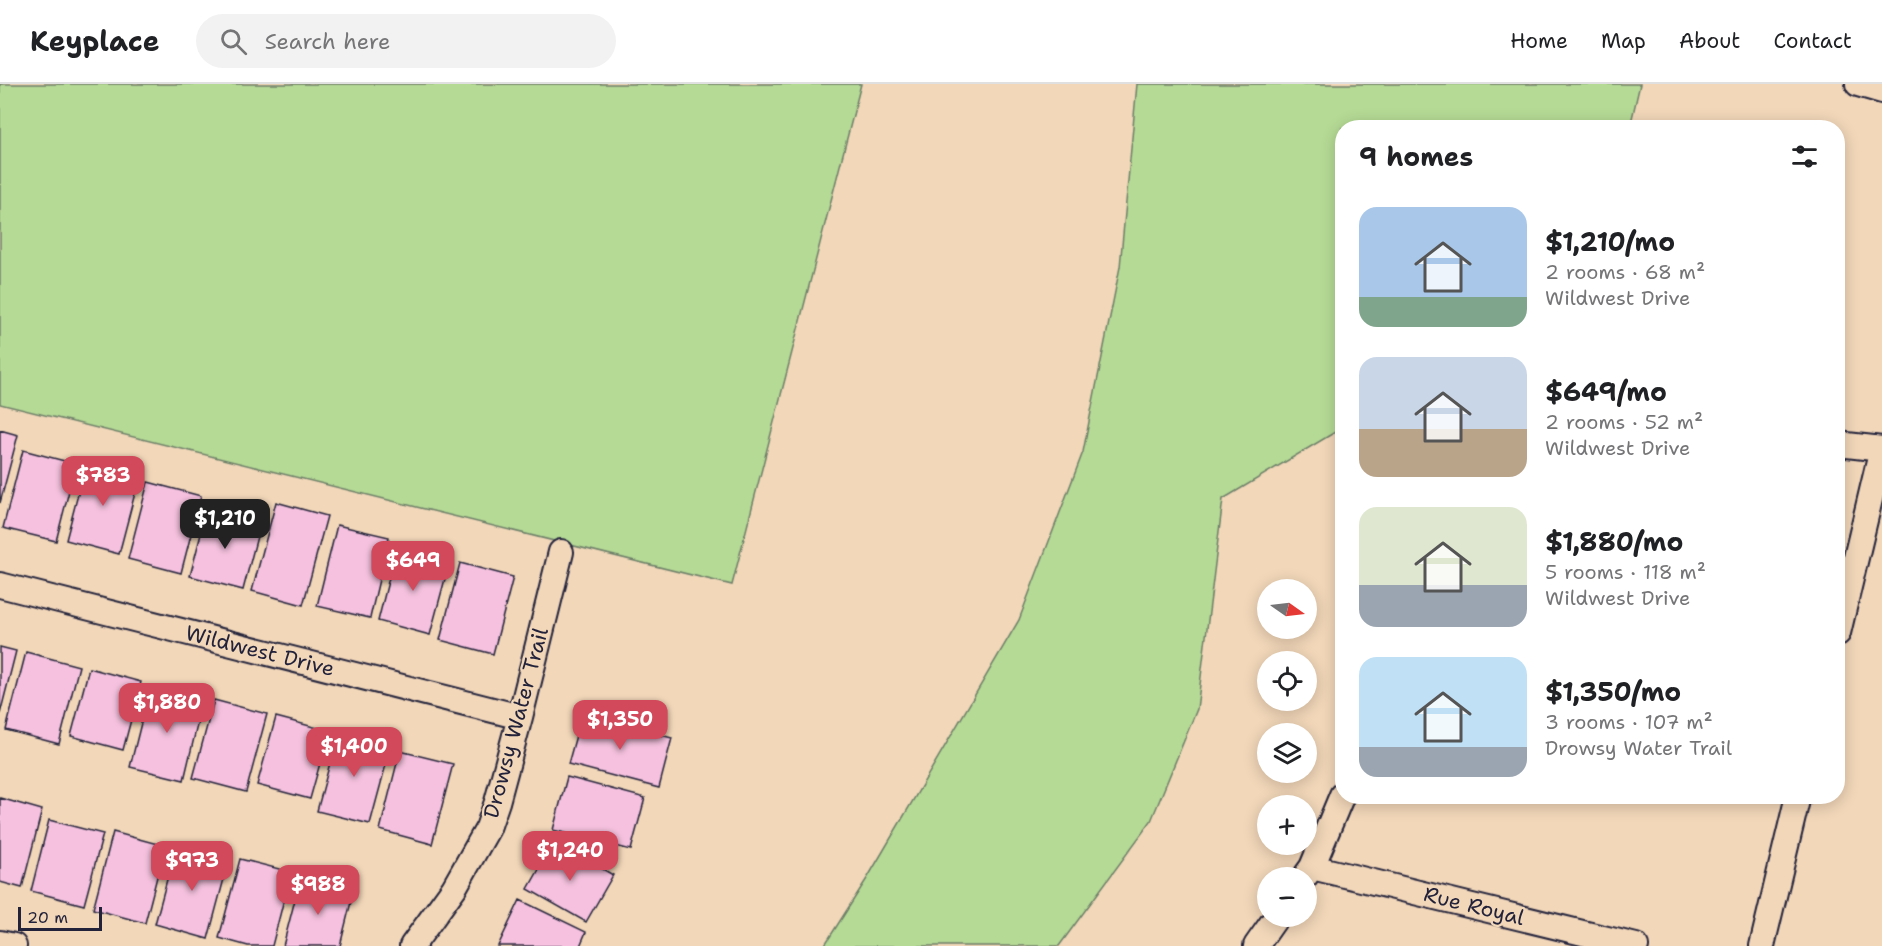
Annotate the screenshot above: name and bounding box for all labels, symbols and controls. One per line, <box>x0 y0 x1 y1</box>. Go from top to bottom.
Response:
search box <box>196 14 616 68</box>
text: Keyplace <box>30 22 160 60</box>
icon: search <box>217 25 250 58</box>
text: Search here <box>265 27 390 56</box>
text: Home <box>1510 27 1568 55</box>
text: Map <box>1601 27 1646 55</box>
text: About <box>1679 27 1740 55</box>
text: Contact <box>1773 27 1852 55</box>
text: 9 homes <box>1359 139 1473 174</box>
icon: filters <box>1788 140 1821 173</box>
text: $1,210/mo <box>1545 224 1675 259</box>
icon: home <box>1407 231 1479 303</box>
text: 2 rooms · 68 m² <box>1545 259 1705 285</box>
text: Wildwest Drive <box>1545 285 1690 311</box>
text: $649/mo <box>1545 374 1667 409</box>
icon: home <box>1407 381 1479 453</box>
text: 2 rooms · 52 m² <box>1545 409 1703 435</box>
text: Wildwest Drive <box>1545 435 1690 461</box>
pin: $783 <box>67 456 139 507</box>
text: $783 <box>76 462 130 488</box>
pin: $1,210 <box>176 499 274 550</box>
text: $1,210 <box>194 505 256 531</box>
text: $1,880/mo <box>1545 524 1683 559</box>
icon: home <box>1407 531 1479 603</box>
pin: $649 <box>377 541 449 592</box>
text: $649 <box>385 547 441 573</box>
text: 5 rooms · 118 m² <box>1545 559 1706 585</box>
north arrow <box>1257 579 1317 639</box>
map controls <box>1257 579 1317 927</box>
text: Wildwest Drive <box>1545 585 1690 611</box>
street label: Wildwest Drive <box>183 619 337 683</box>
street label: Drowsy Water Trail <box>477 624 555 821</box>
button: locate <box>1257 651 1317 711</box>
text: $1,350/mo <box>1545 674 1681 709</box>
icon: home <box>1407 681 1479 753</box>
pin: $1,880 <box>118 683 216 734</box>
text: $1,880 <box>133 689 201 715</box>
pin: $1,350 <box>571 700 669 751</box>
text: $1,350 <box>587 706 653 732</box>
text: 3 rooms · 107 m² <box>1545 709 1713 735</box>
button: layers <box>1257 723 1317 783</box>
pin: $1,400 <box>305 727 403 778</box>
text: $1,400 <box>320 733 388 759</box>
text: Drowsy Water Trail <box>1545 735 1732 761</box>
button: + <box>1257 795 1317 855</box>
pin: $1,240 <box>521 831 619 882</box>
text: $1,240 <box>536 837 604 863</box>
pin: $973 <box>156 841 228 892</box>
text: $973 <box>165 847 219 873</box>
pin: $988 <box>282 865 354 916</box>
button: − <box>1257 867 1317 927</box>
text: $988 <box>290 871 346 897</box>
street label: Rue Royal <box>1421 880 1528 932</box>
scale bar <box>18 904 102 932</box>
text: 20 m <box>27 907 68 928</box>

